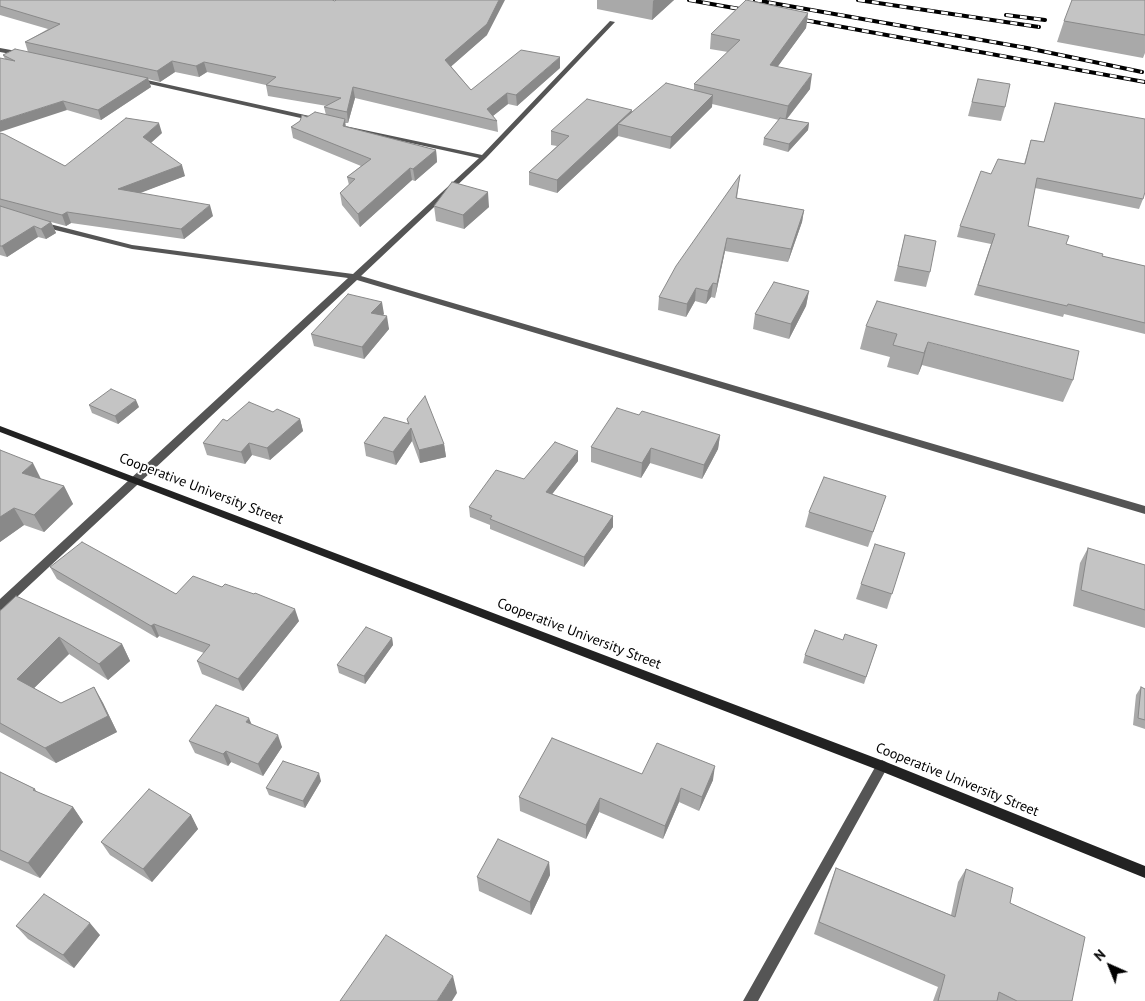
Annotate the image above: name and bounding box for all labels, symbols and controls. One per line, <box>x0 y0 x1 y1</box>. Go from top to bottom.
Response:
street label: Cooperative University Street <box>117 450 285 528</box>
street label: Cooperative University Street <box>495 595 663 673</box>
street label: Cooperative University Street <box>873 740 1041 820</box>
north arrow <box>1085 941 1135 991</box>
text: N <box>1090 946 1109 965</box>

